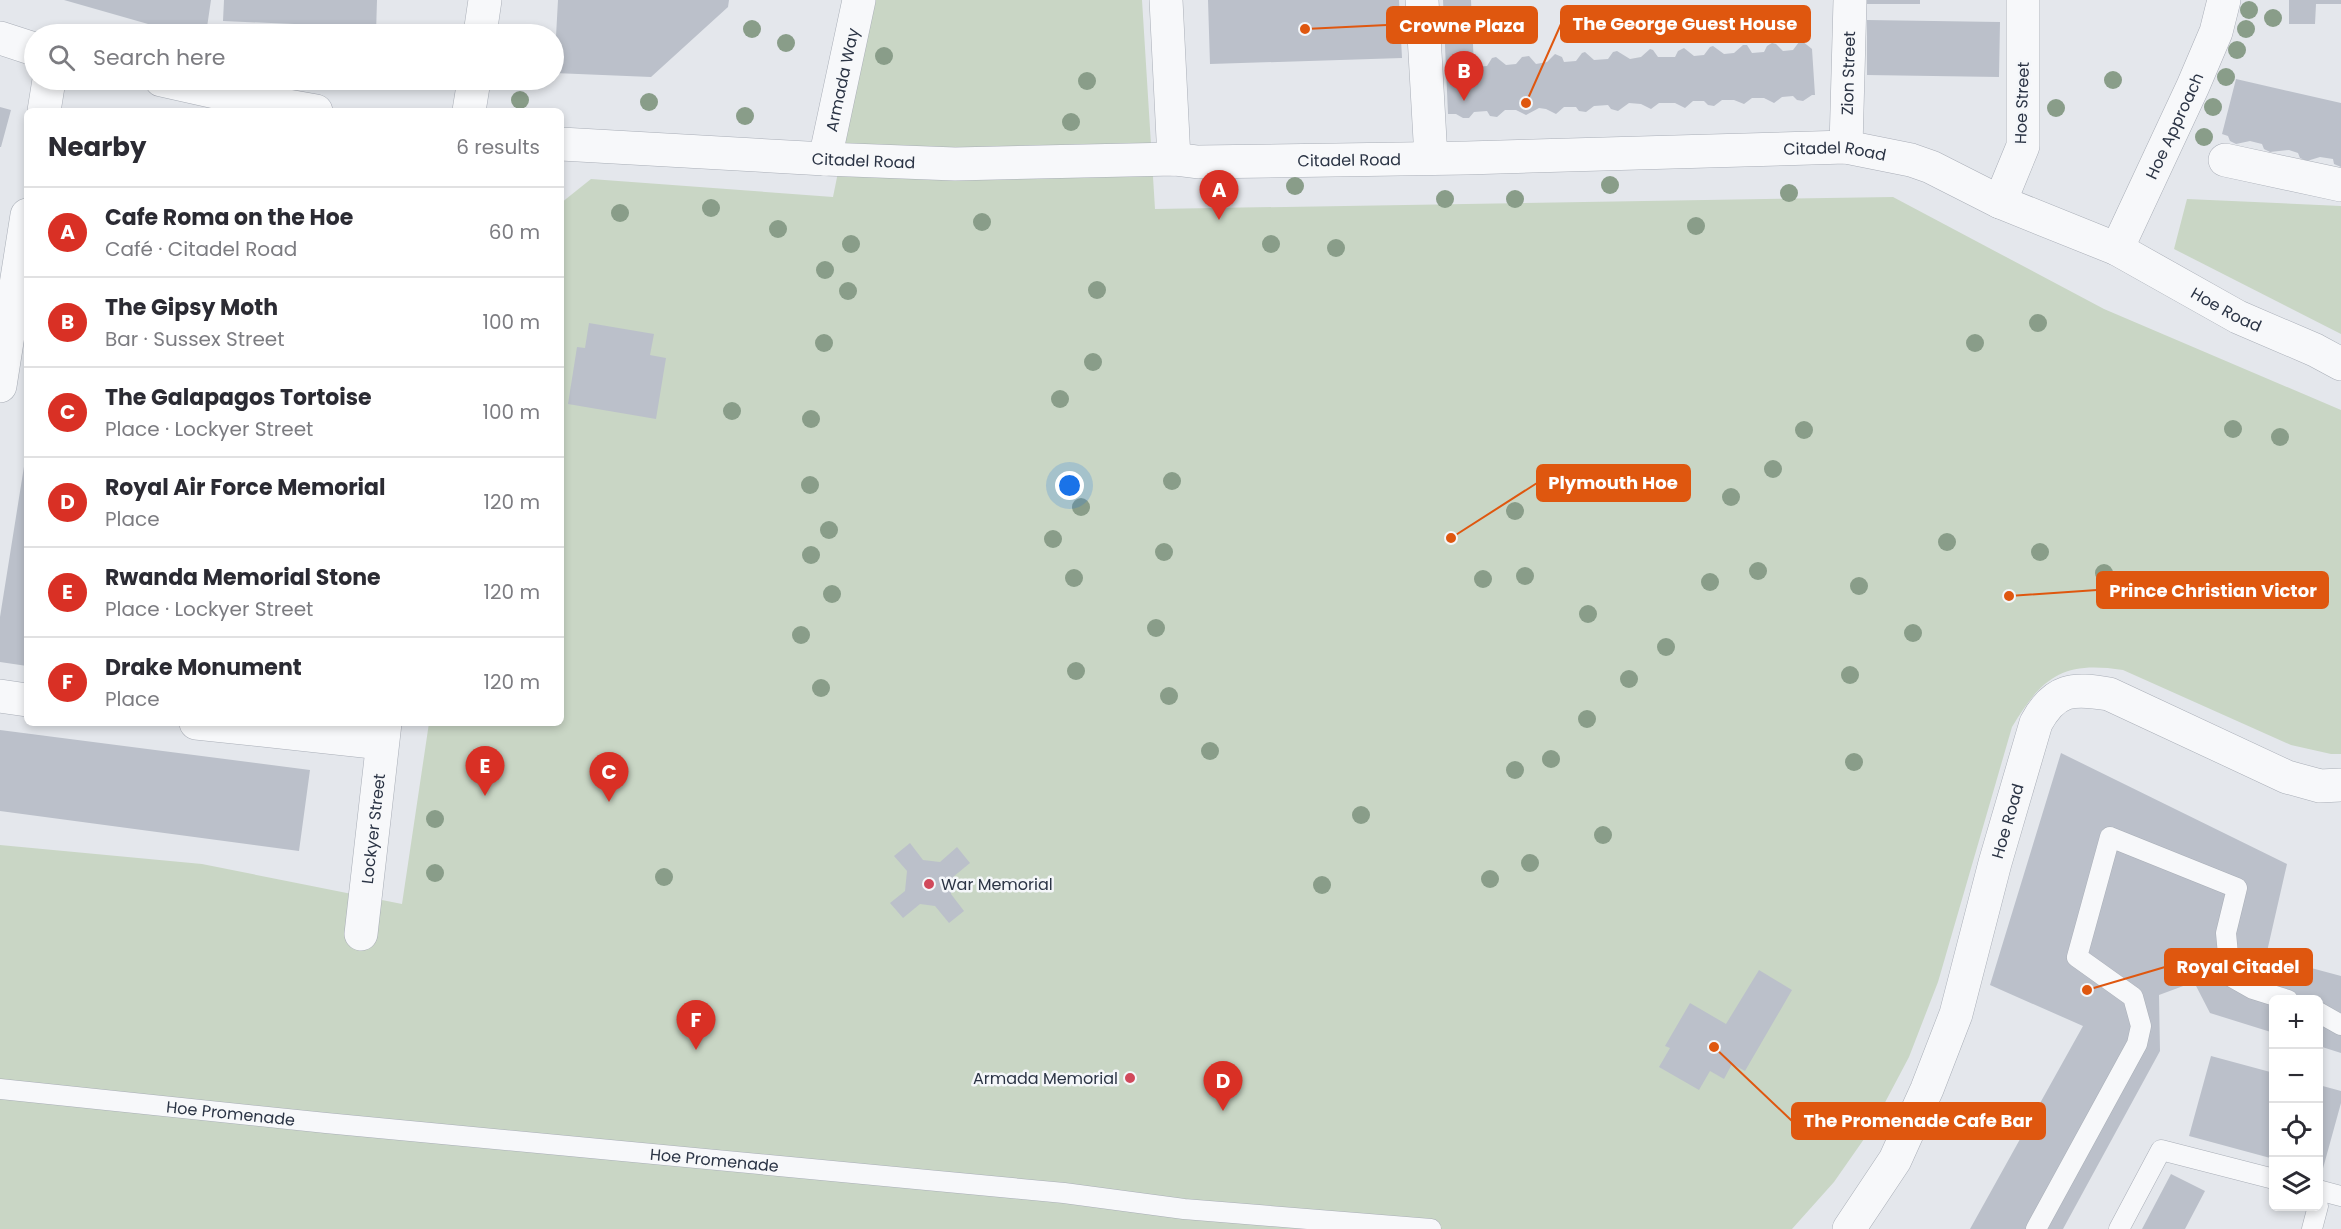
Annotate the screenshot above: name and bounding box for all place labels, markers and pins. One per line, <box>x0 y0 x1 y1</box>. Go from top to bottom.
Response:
callout: The George Guest House <box>1561 6 1810 42</box>
callout: Crowne Plaza <box>1387 7 1537 43</box>
pin: B <box>1444 51 1484 101</box>
pin: A <box>1200 170 1238 220</box>
callout: Plymouth Hoe <box>1537 465 1690 501</box>
callout: Prince Christian Victor <box>2097 572 2328 608</box>
pin: E <box>466 746 504 796</box>
pin: C <box>590 752 628 802</box>
place label: War Memorial <box>941 873 1053 896</box>
marker: War Memorial <box>922 877 936 891</box>
callout: Royal Citadel <box>2165 949 2312 985</box>
pin: F <box>676 1000 716 1050</box>
pin: D <box>1204 1062 1242 1111</box>
place label: Armada Memorial <box>973 1067 1118 1090</box>
marker: Armada Memorial <box>1123 1071 1137 1085</box>
callout: The Promenade Cafe Bar <box>1792 1103 2045 1139</box>

